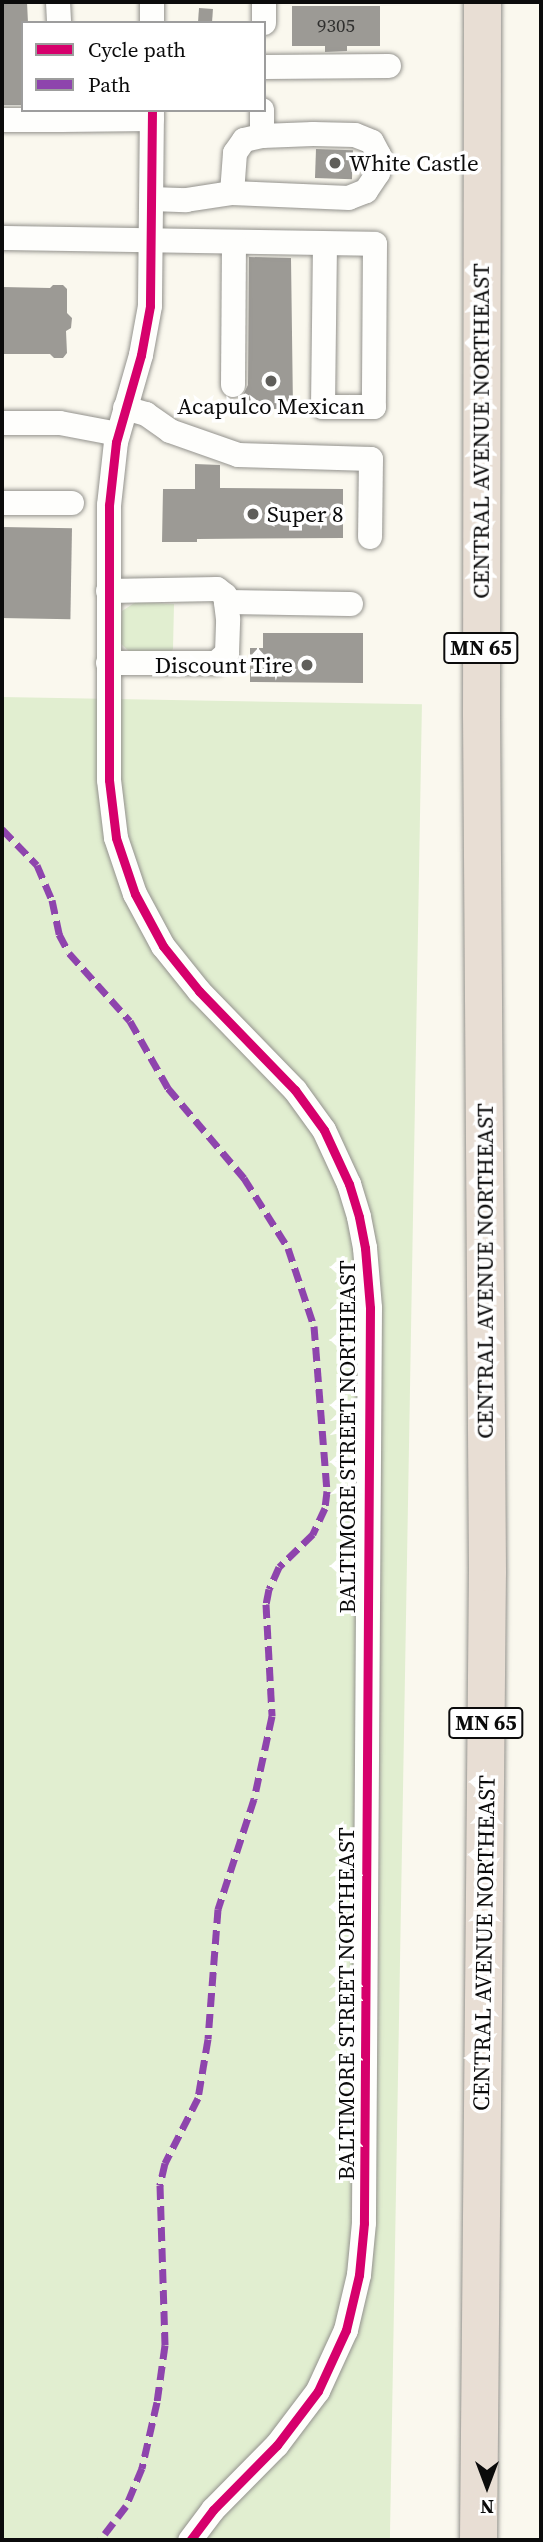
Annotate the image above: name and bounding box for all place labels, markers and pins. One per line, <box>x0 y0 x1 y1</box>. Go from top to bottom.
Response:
place label: White Castle <box>349 149 479 177</box>
marker: White Castle <box>327 155 343 171</box>
marker: Acapulco Mexican <box>263 373 279 389</box>
place label: Acapulco Mexican <box>177 392 365 420</box>
place label: Super 8 <box>267 500 343 528</box>
marker: Super 8 <box>245 506 261 522</box>
place label: Discount Tire <box>154 651 293 679</box>
marker: Discount Tire <box>299 657 315 673</box>

